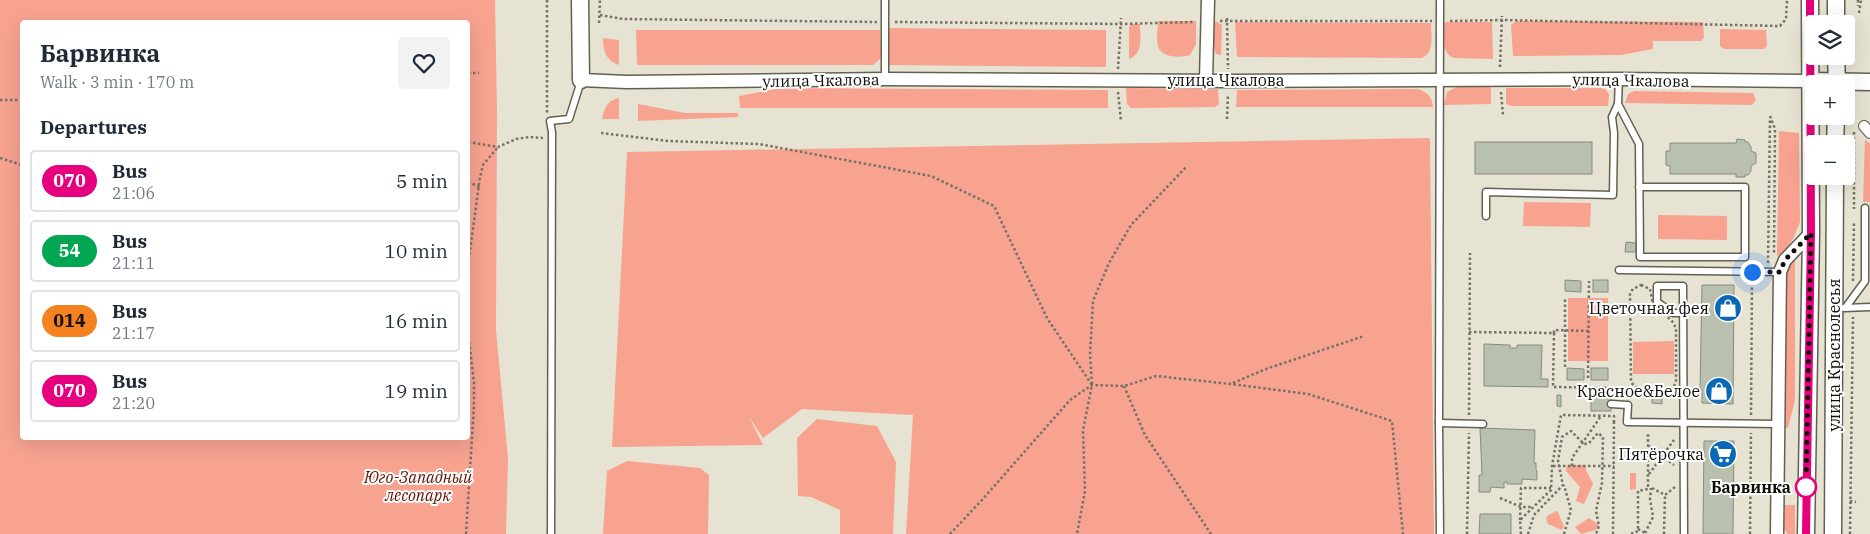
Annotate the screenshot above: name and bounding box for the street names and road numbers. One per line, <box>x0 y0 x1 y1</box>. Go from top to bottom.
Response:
street label: улица Чкалова <box>762 69 880 91</box>
street label: улица Чкалова <box>1572 69 1690 91</box>
street label: улица Чкалова <box>1167 70 1285 90</box>
street label: улица Краснолесья <box>1824 279 1844 431</box>

